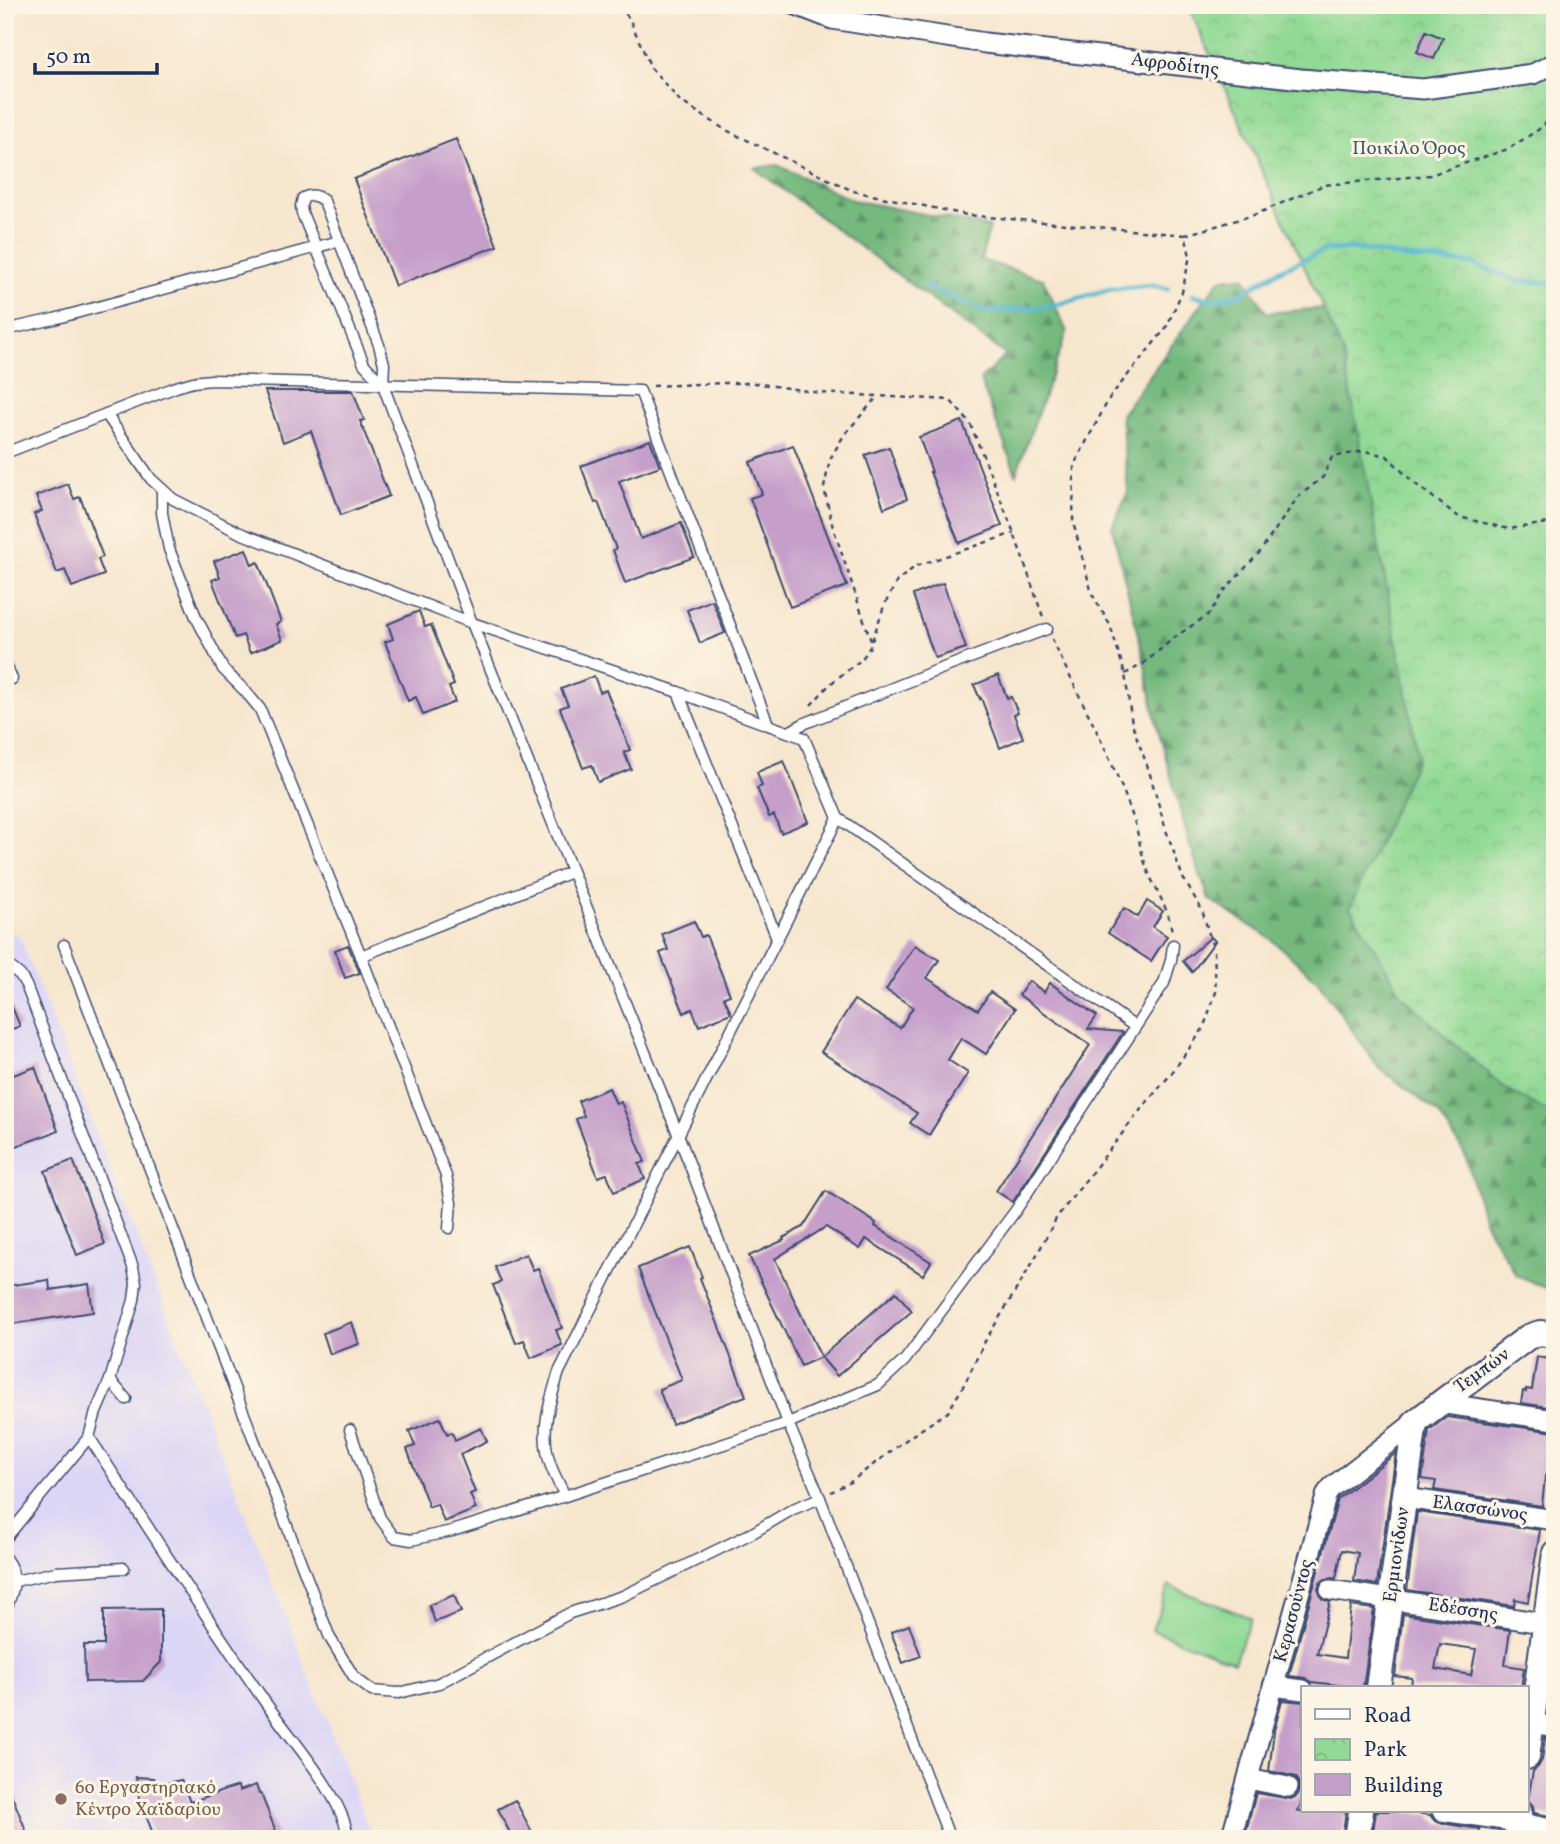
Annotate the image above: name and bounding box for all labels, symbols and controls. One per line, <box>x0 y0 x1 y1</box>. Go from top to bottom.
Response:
scale bar <box>35 32 158 76</box>
text: 50 m <box>46 43 91 72</box>
street label: Αφροδίτης <box>1129 47 1221 83</box>
park label: Ποικίλο Όρος <box>1352 136 1466 162</box>
street label: Τεμπών <box>1449 1342 1515 1400</box>
street label: Ελασσώνος <box>1431 1489 1529 1529</box>
street label: Ερμιονίδων <box>1377 1506 1417 1604</box>
street label: Κερασούντος <box>1268 1556 1320 1666</box>
street label: Εδέσσης <box>1426 1592 1500 1628</box>
legend <box>1301 1686 1528 1812</box>
text: Road <box>1364 1702 1411 1731</box>
text: Park <box>1364 1736 1407 1765</box>
text: Building <box>1364 1772 1443 1801</box>
place label: 6ο Εργαστηριακό Κέντρο Χαϊδαρίου <box>75 1775 221 1823</box>
marker: 6ο Εργαστηριακό Κέντρο Χαϊδαρίου <box>53 1791 69 1807</box>

